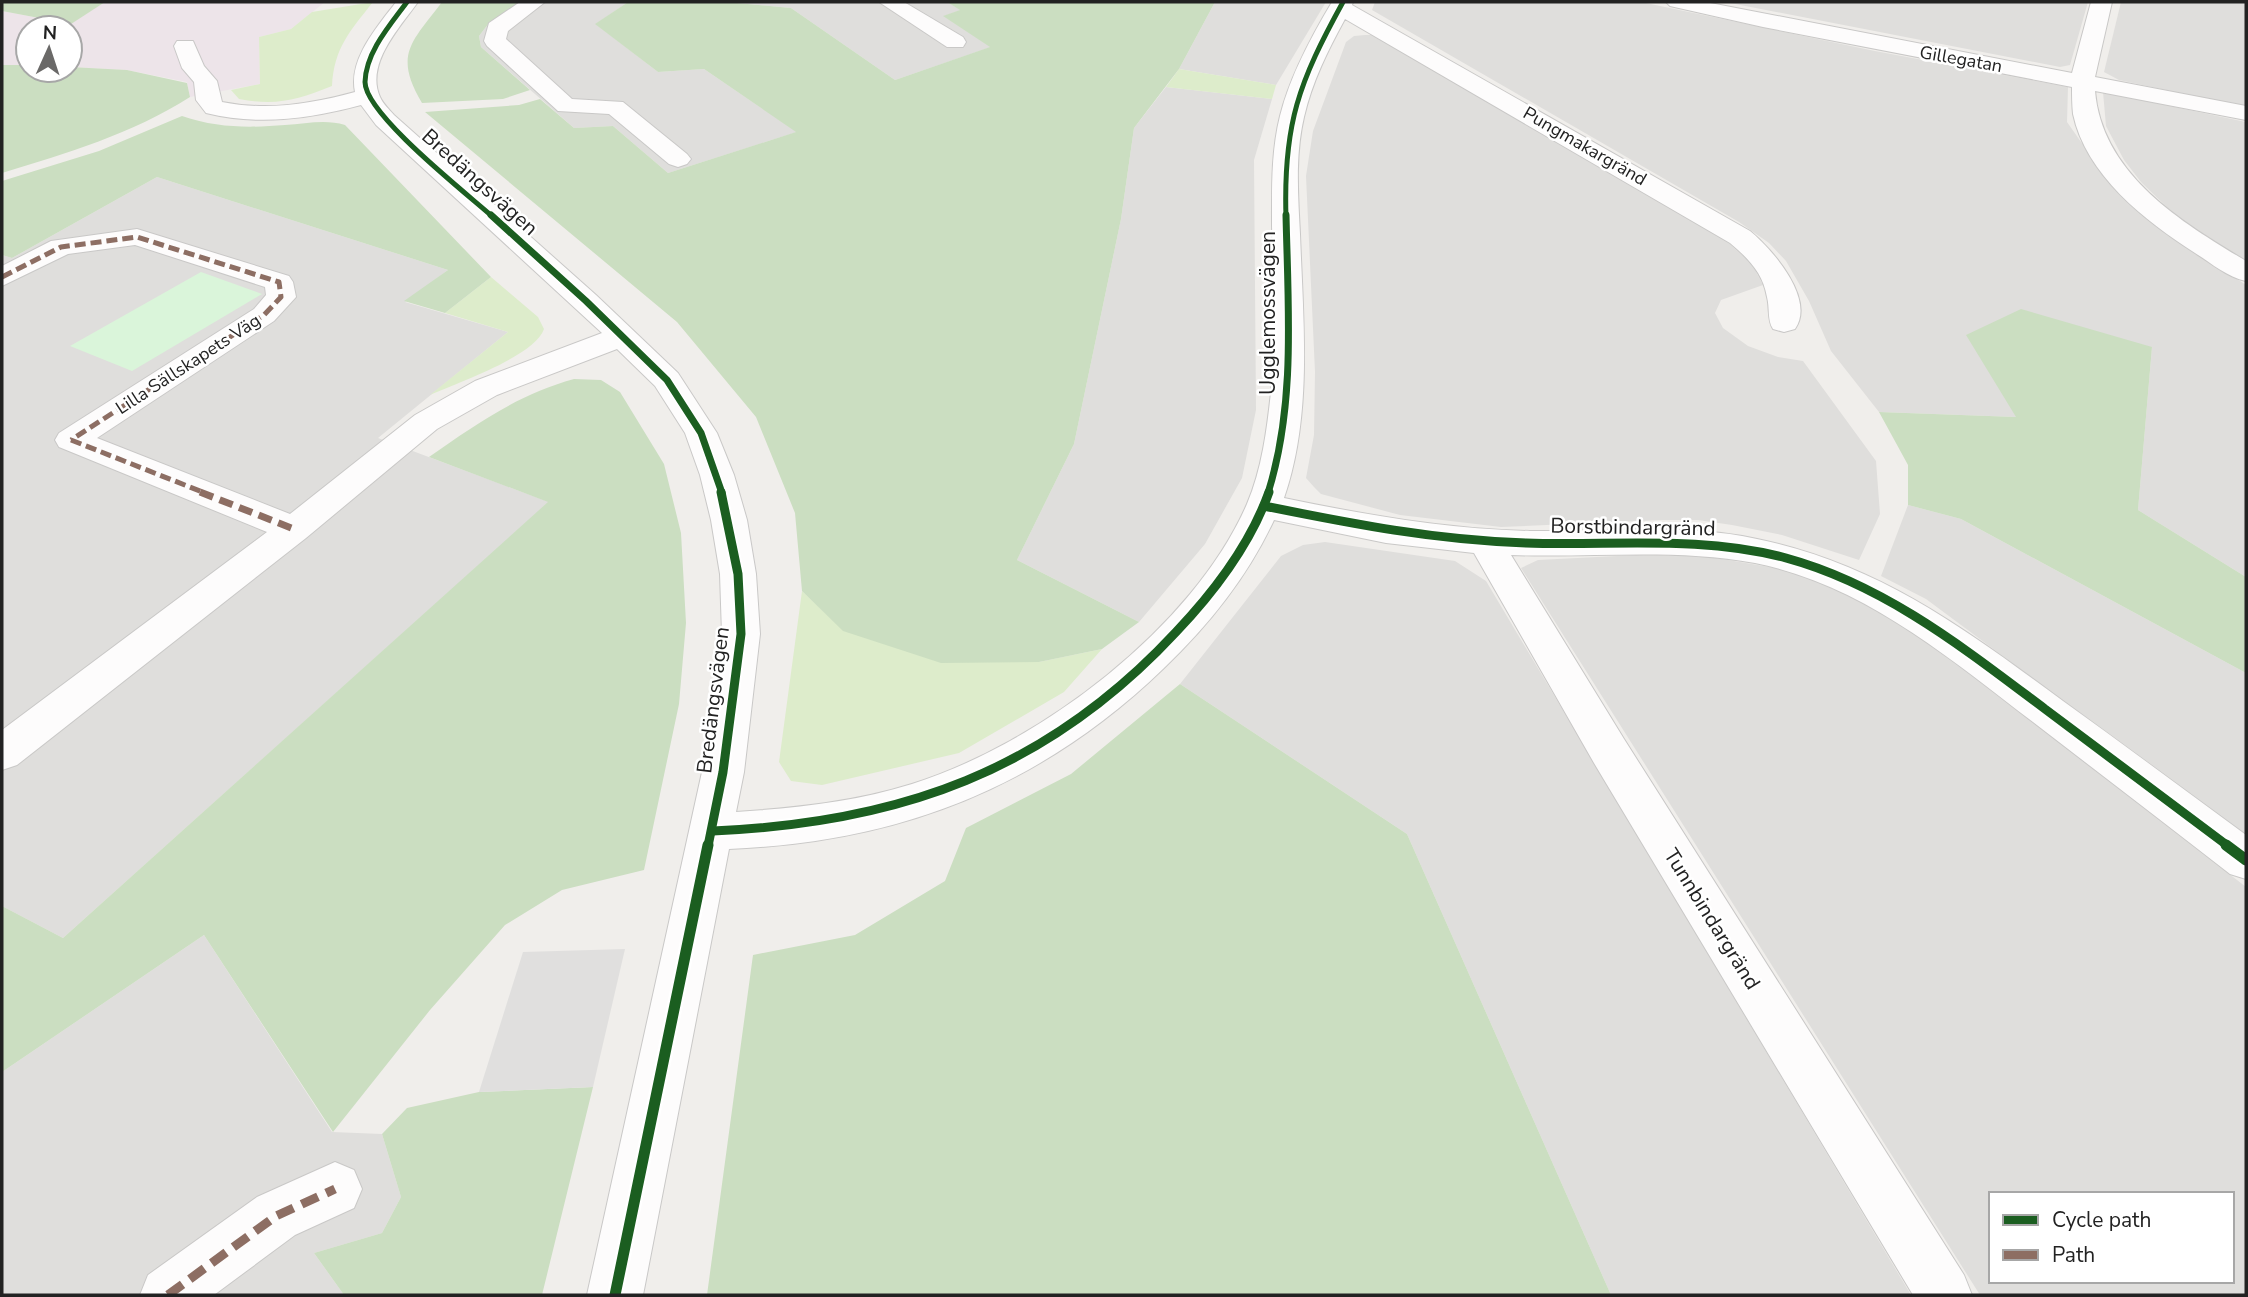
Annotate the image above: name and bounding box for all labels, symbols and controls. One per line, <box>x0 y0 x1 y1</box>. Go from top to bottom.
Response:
north arrow <box>14 14 84 84</box>
text: N <box>42 20 58 46</box>
street label: Gillegatan <box>1918 40 2004 78</box>
street label: Pungmakargränd <box>1519 101 1651 191</box>
street label: Bredängsvägen <box>416 122 544 242</box>
street label: Ugglemossvägen <box>1254 231 1282 395</box>
street label: Lilla Sällskapets Väg <box>111 308 265 420</box>
street label: Borstbindargränd <box>1550 512 1716 542</box>
street label: Bredängsvägen <box>690 625 736 775</box>
street label: Tunnbindargränd <box>1657 843 1767 995</box>
legend <box>1989 1192 2234 1283</box>
text: Cycle path <box>2052 1206 2151 1234</box>
text: Path <box>2052 1241 2095 1269</box>

